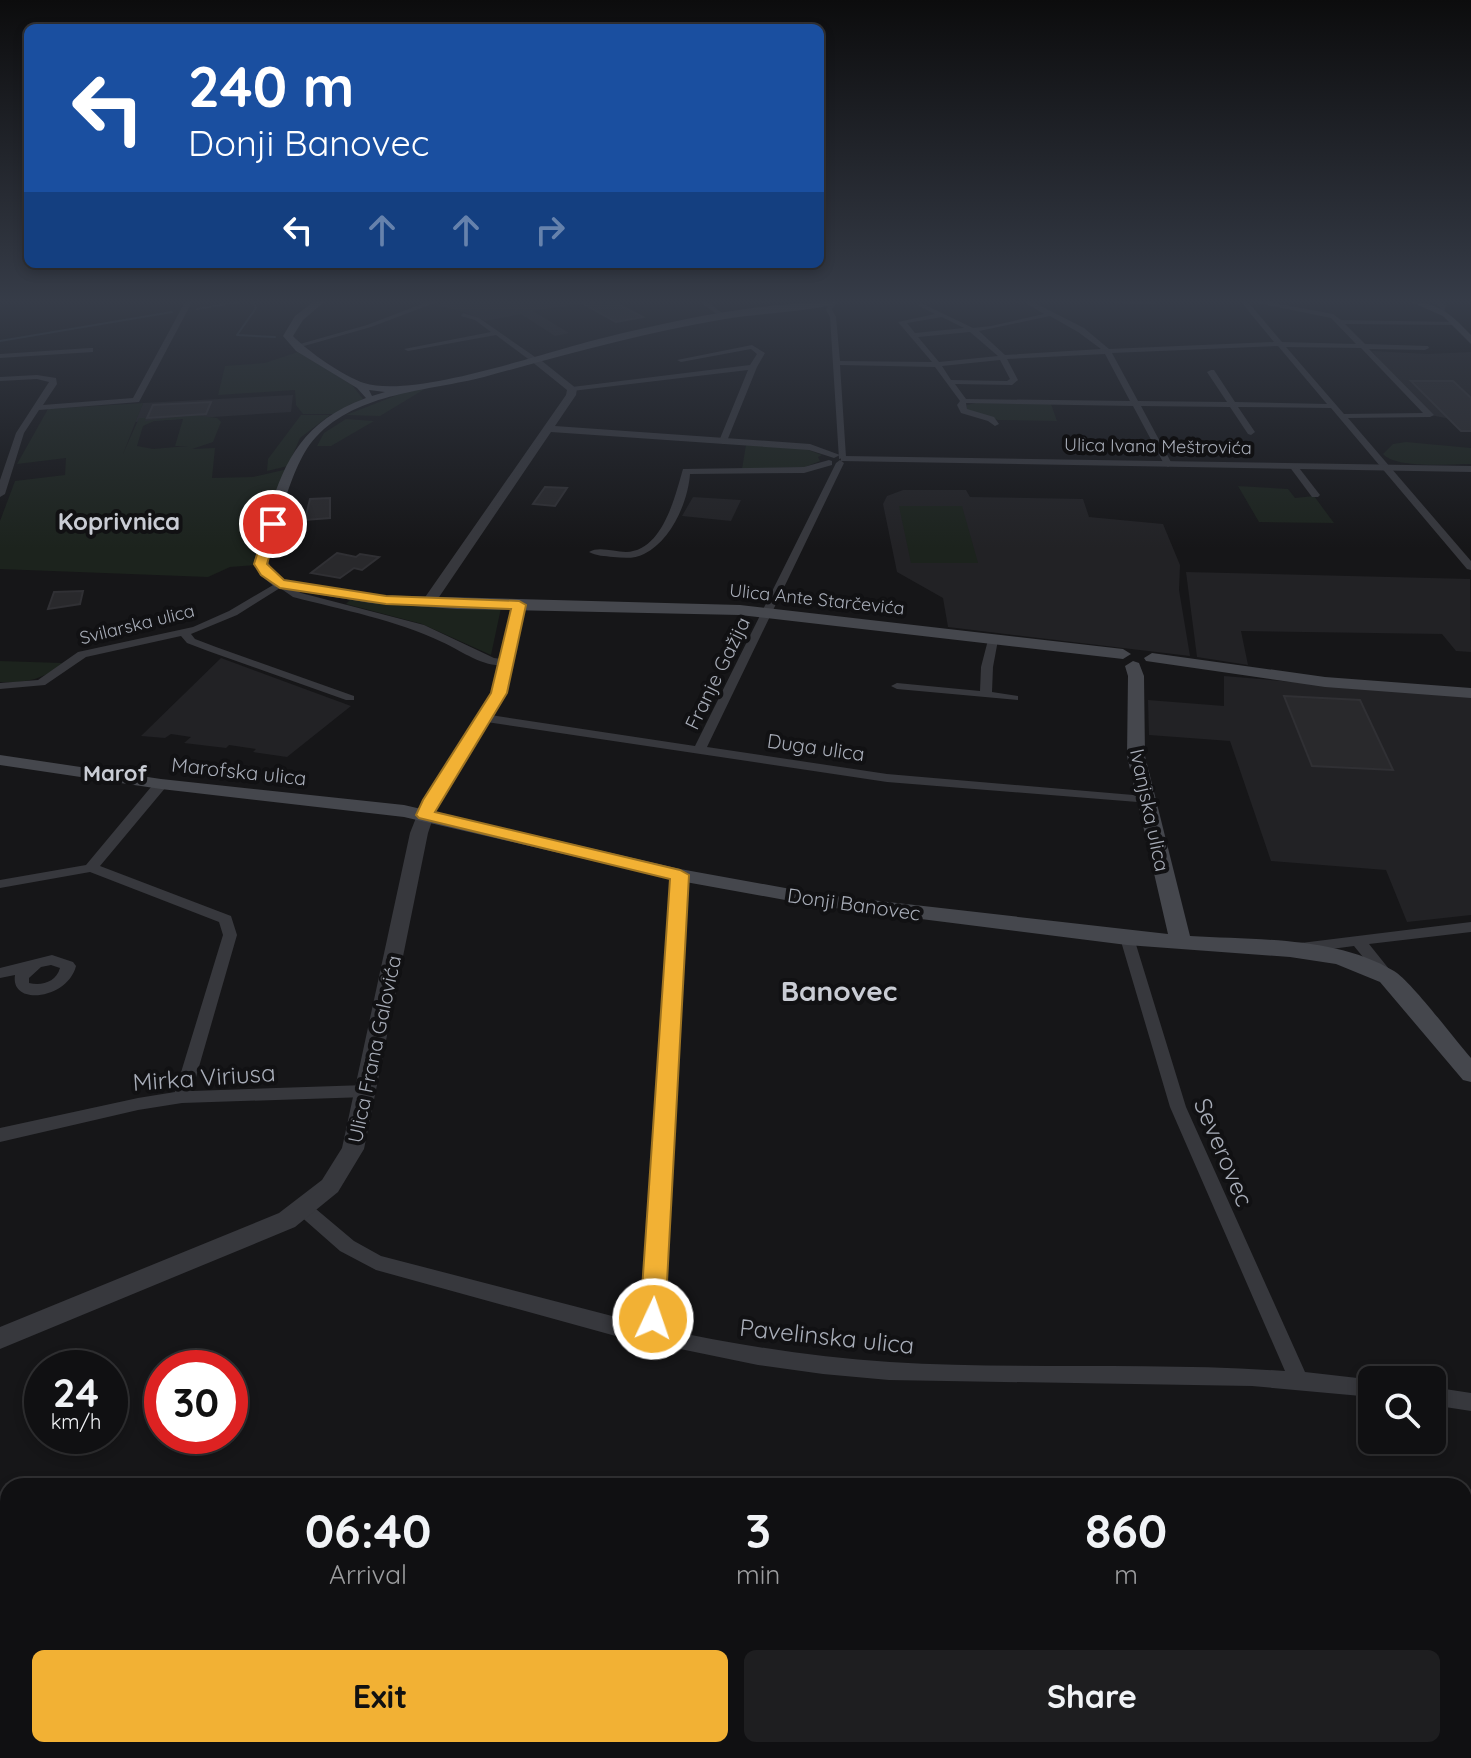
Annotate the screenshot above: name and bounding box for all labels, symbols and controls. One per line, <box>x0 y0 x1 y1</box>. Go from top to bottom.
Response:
text: 240 m <box>188 51 355 121</box>
icon: left <box>56 56 160 160</box>
text: Donji Banovec <box>188 120 429 165</box>
icon: left <box>276 208 320 252</box>
icon: ahead <box>360 208 404 252</box>
icon: ahead <box>444 208 488 252</box>
icon: right <box>528 208 572 252</box>
street label: Ulica Ivana Meštrovića <box>1064 433 1252 459</box>
pin <box>239 490 307 558</box>
icon: arrive <box>251 502 295 546</box>
district label: Koprivnica <box>58 506 180 536</box>
street label: Ulica Ante Starčevića <box>728 578 906 620</box>
street label: Svilarska ulica <box>77 599 197 649</box>
street label: Franje Gažija <box>679 613 755 733</box>
street label: Duga ulica <box>766 728 866 766</box>
street label: Ivanjska ulica <box>1125 746 1175 874</box>
street label: Marofska ulica <box>170 751 308 791</box>
district label: Marof <box>83 759 148 787</box>
street label: Donji Banovec <box>786 882 922 926</box>
street label: Ulica Frana Galovića <box>342 953 406 1145</box>
district label: Banovec <box>781 973 897 1008</box>
street label: Mirka Viriusa <box>132 1057 276 1097</box>
street label: Severovec <box>1188 1093 1260 1211</box>
position arrow <box>611 1277 695 1361</box>
street label: Pavelinska ulica <box>738 1312 916 1360</box>
speed limit sign: 30 <box>144 1350 248 1454</box>
map controls <box>1358 1366 1446 1454</box>
button: search <box>1358 1366 1446 1454</box>
text: 24 <box>53 1367 99 1417</box>
text: km/h <box>51 1409 101 1434</box>
text: 06:40 <box>305 1500 431 1560</box>
text: 3 <box>745 1500 771 1560</box>
text: 860 <box>1085 1500 1167 1560</box>
text: Arrival <box>329 1558 407 1591</box>
text: min <box>736 1558 780 1591</box>
text: m <box>1114 1558 1138 1591</box>
button: Exit <box>32 1650 728 1742</box>
button: Share <box>744 1650 1440 1742</box>

